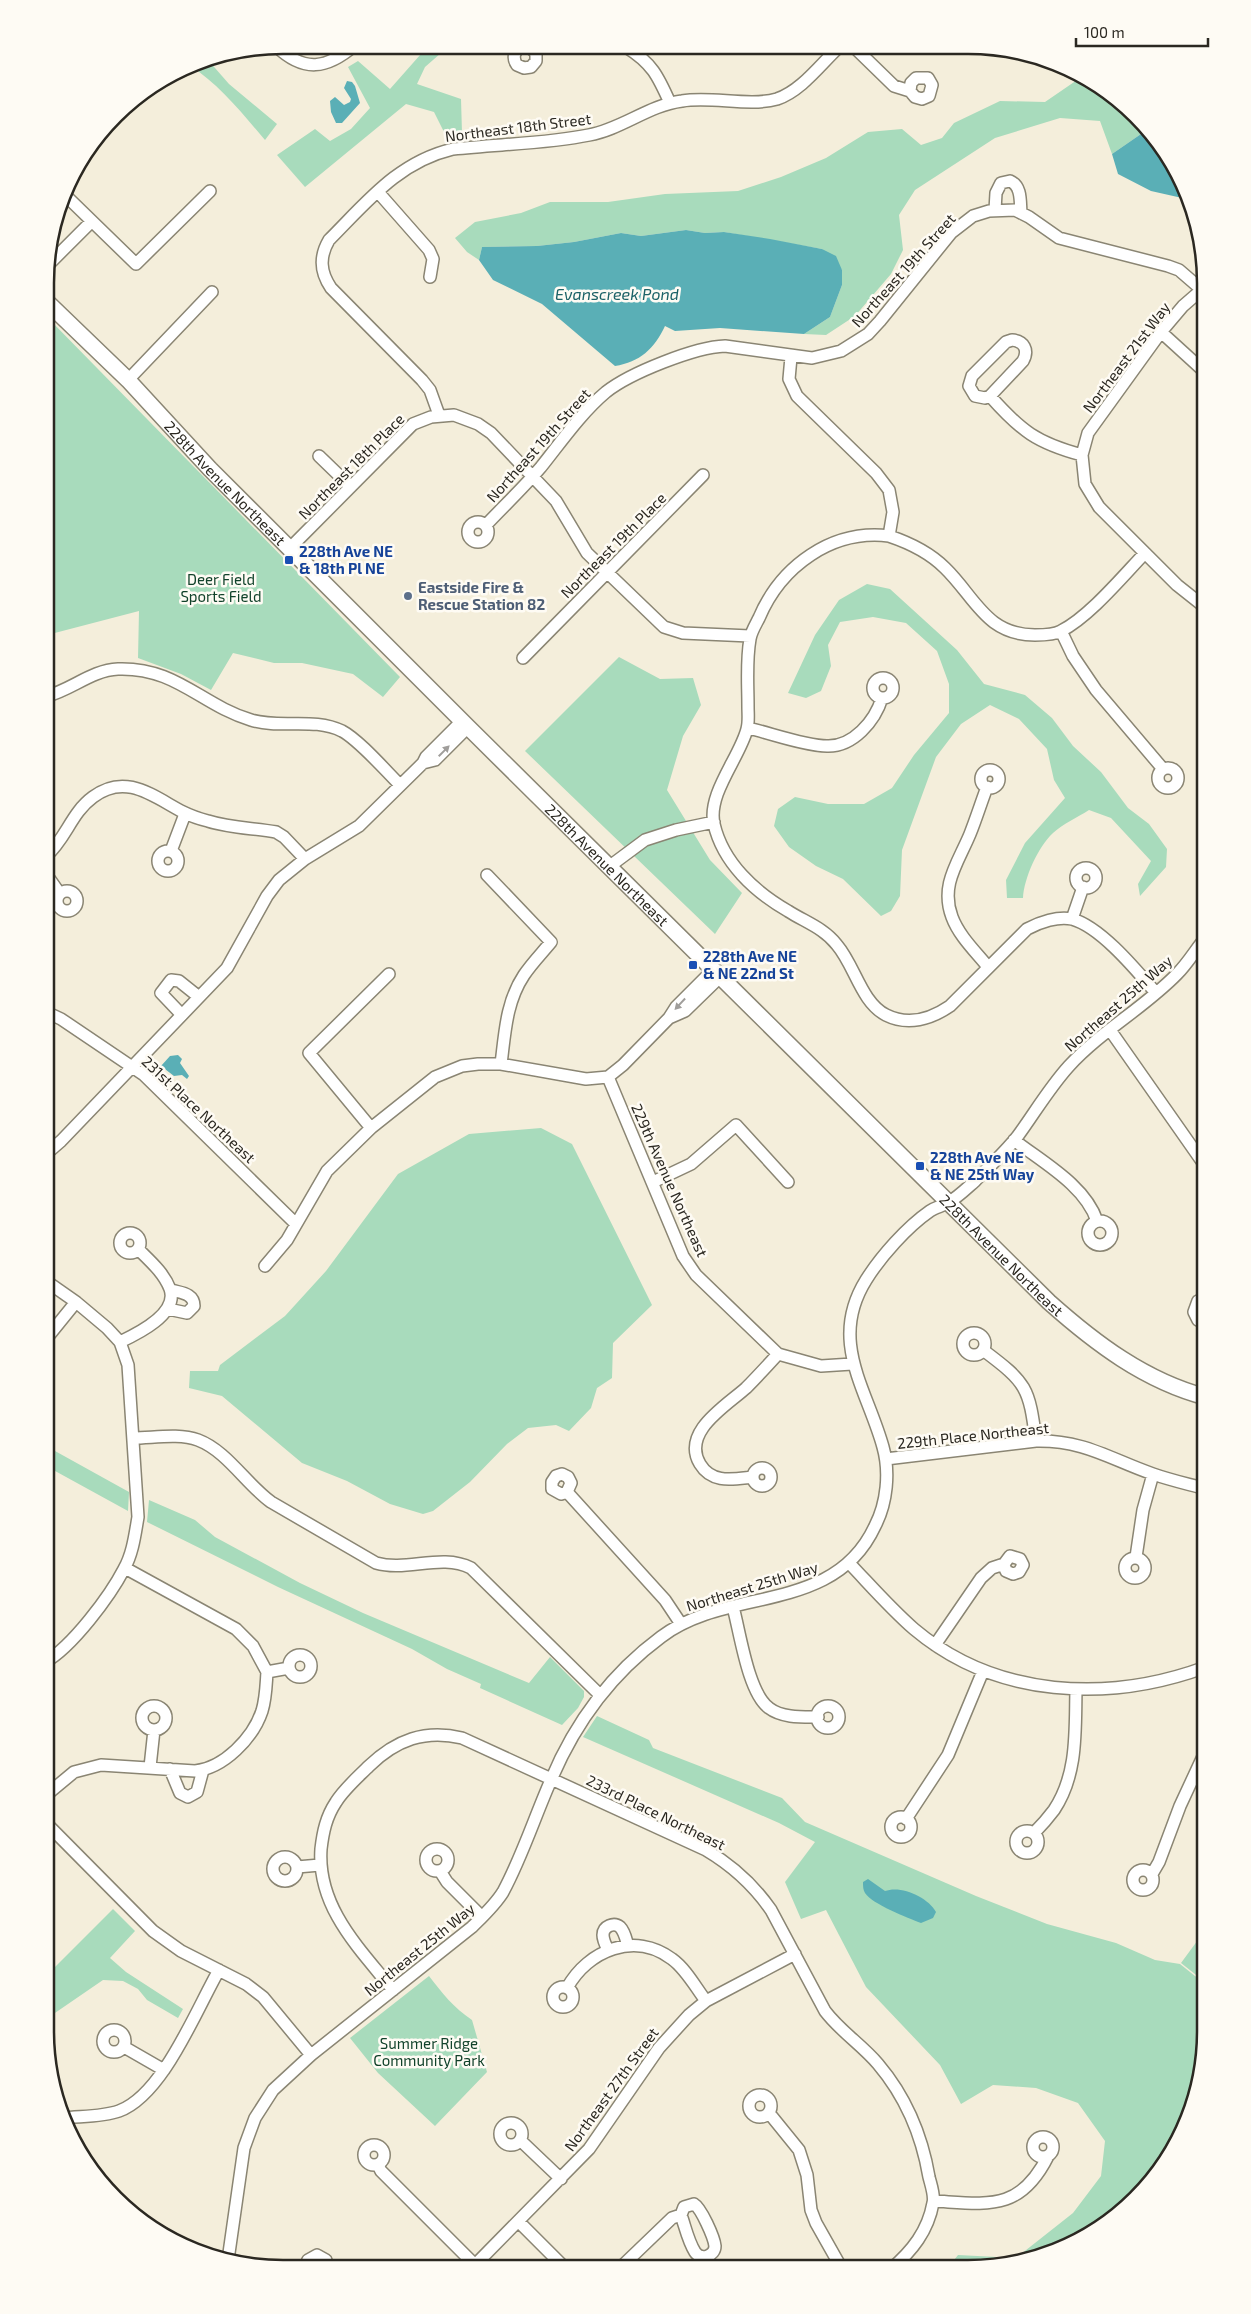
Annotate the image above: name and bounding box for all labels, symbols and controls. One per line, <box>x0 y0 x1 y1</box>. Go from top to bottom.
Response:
scale bar <box>1076 15 1208 47</box>
text: 100 m <box>1084 23 1125 41</box>
street label: Northeast 18th Street <box>444 109 592 145</box>
street label: Northeast 19th Street <box>847 209 959 330</box>
water label: Evanscreek Pond <box>555 284 679 303</box>
street label: Northeast 21st Way <box>1079 298 1173 416</box>
street label: Northeast 19th Street <box>482 384 594 505</box>
street label: Northeast 18th Place <box>294 409 408 523</box>
street label: 228th Avenue Northeast <box>161 417 290 549</box>
street label: Northeast 19th Place <box>557 489 669 601</box>
place label: 228th Ave NE & 18th Pl NE <box>299 542 393 577</box>
marker: 228th Ave NE & 18th Pl NE <box>283 554 295 566</box>
park label: Deer Field Sports Field <box>180 570 262 605</box>
place label: Eastside Fire & Rescue Station 82 <box>418 578 545 613</box>
marker: Eastside Fire & Rescue Station 82 <box>402 590 414 602</box>
one-way arrow <box>438 745 450 757</box>
street label: 228th Avenue Northeast <box>542 800 673 930</box>
place label: 228th Ave NE & NE 22nd St <box>703 947 797 982</box>
street label: Northeast 25th Way <box>1060 951 1176 1055</box>
marker: 228th Ave NE & NE 22nd St <box>687 959 699 971</box>
one-way arrow <box>674 997 686 1009</box>
street label: 231st Place Northeast <box>138 1052 260 1166</box>
street label: 229th Avenue Northeast <box>628 1101 712 1260</box>
place label: 228th Ave NE & NE 25th Way <box>930 1148 1035 1184</box>
marker: 228th Ave NE & NE 25th Way <box>914 1160 926 1172</box>
street label: 228th Avenue Northeast <box>936 1190 1067 1320</box>
street label: 229th Place Northeast <box>896 1418 1050 1452</box>
street label: Northeast 25th Way <box>684 1557 820 1615</box>
street label: 233rd Place Northeast <box>584 1771 729 1854</box>
street label: Northeast 25th Way <box>360 1899 478 1999</box>
street label: Northeast 27th Street <box>560 2024 662 2154</box>
park label: Summer Ridge Community Park <box>373 2034 485 2069</box>

